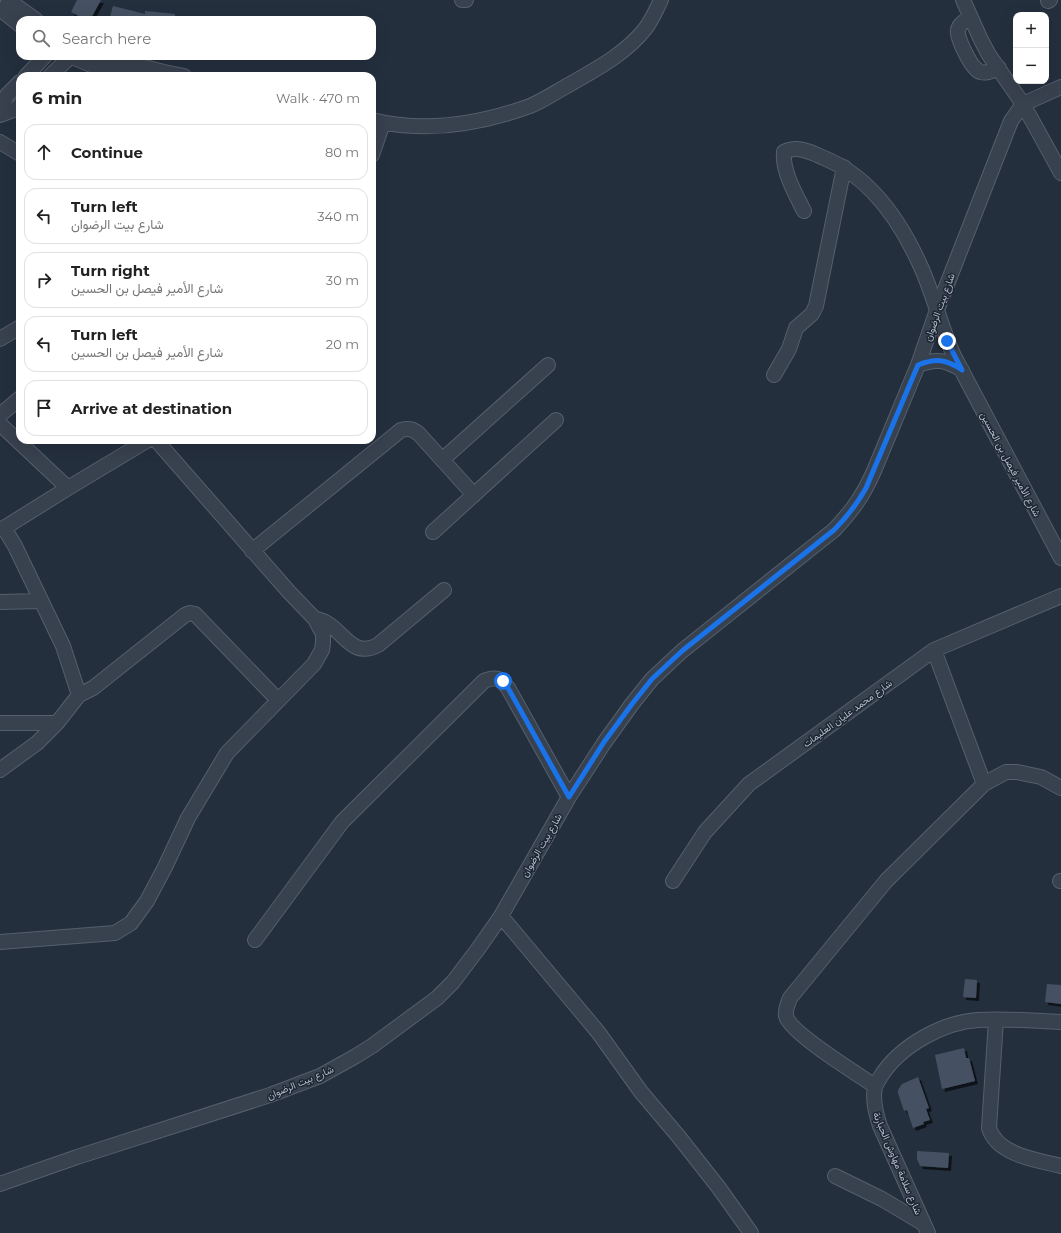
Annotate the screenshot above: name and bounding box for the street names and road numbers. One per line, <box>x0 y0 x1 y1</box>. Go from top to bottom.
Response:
street label: شارع بيت الرضوان <box>921 271 958 343</box>
street label: شارع الأمير فيصل بن الحسين <box>977 410 1044 519</box>
street label: شارع محمد عليان العليمات <box>800 677 895 750</box>
street label: شارع بيت الرضوان <box>518 811 565 879</box>
street label: شارع بيت الرضوان <box>265 1062 336 1102</box>
street label: شارع سلامة مهاوش الحبارنة <box>870 1110 925 1217</box>

